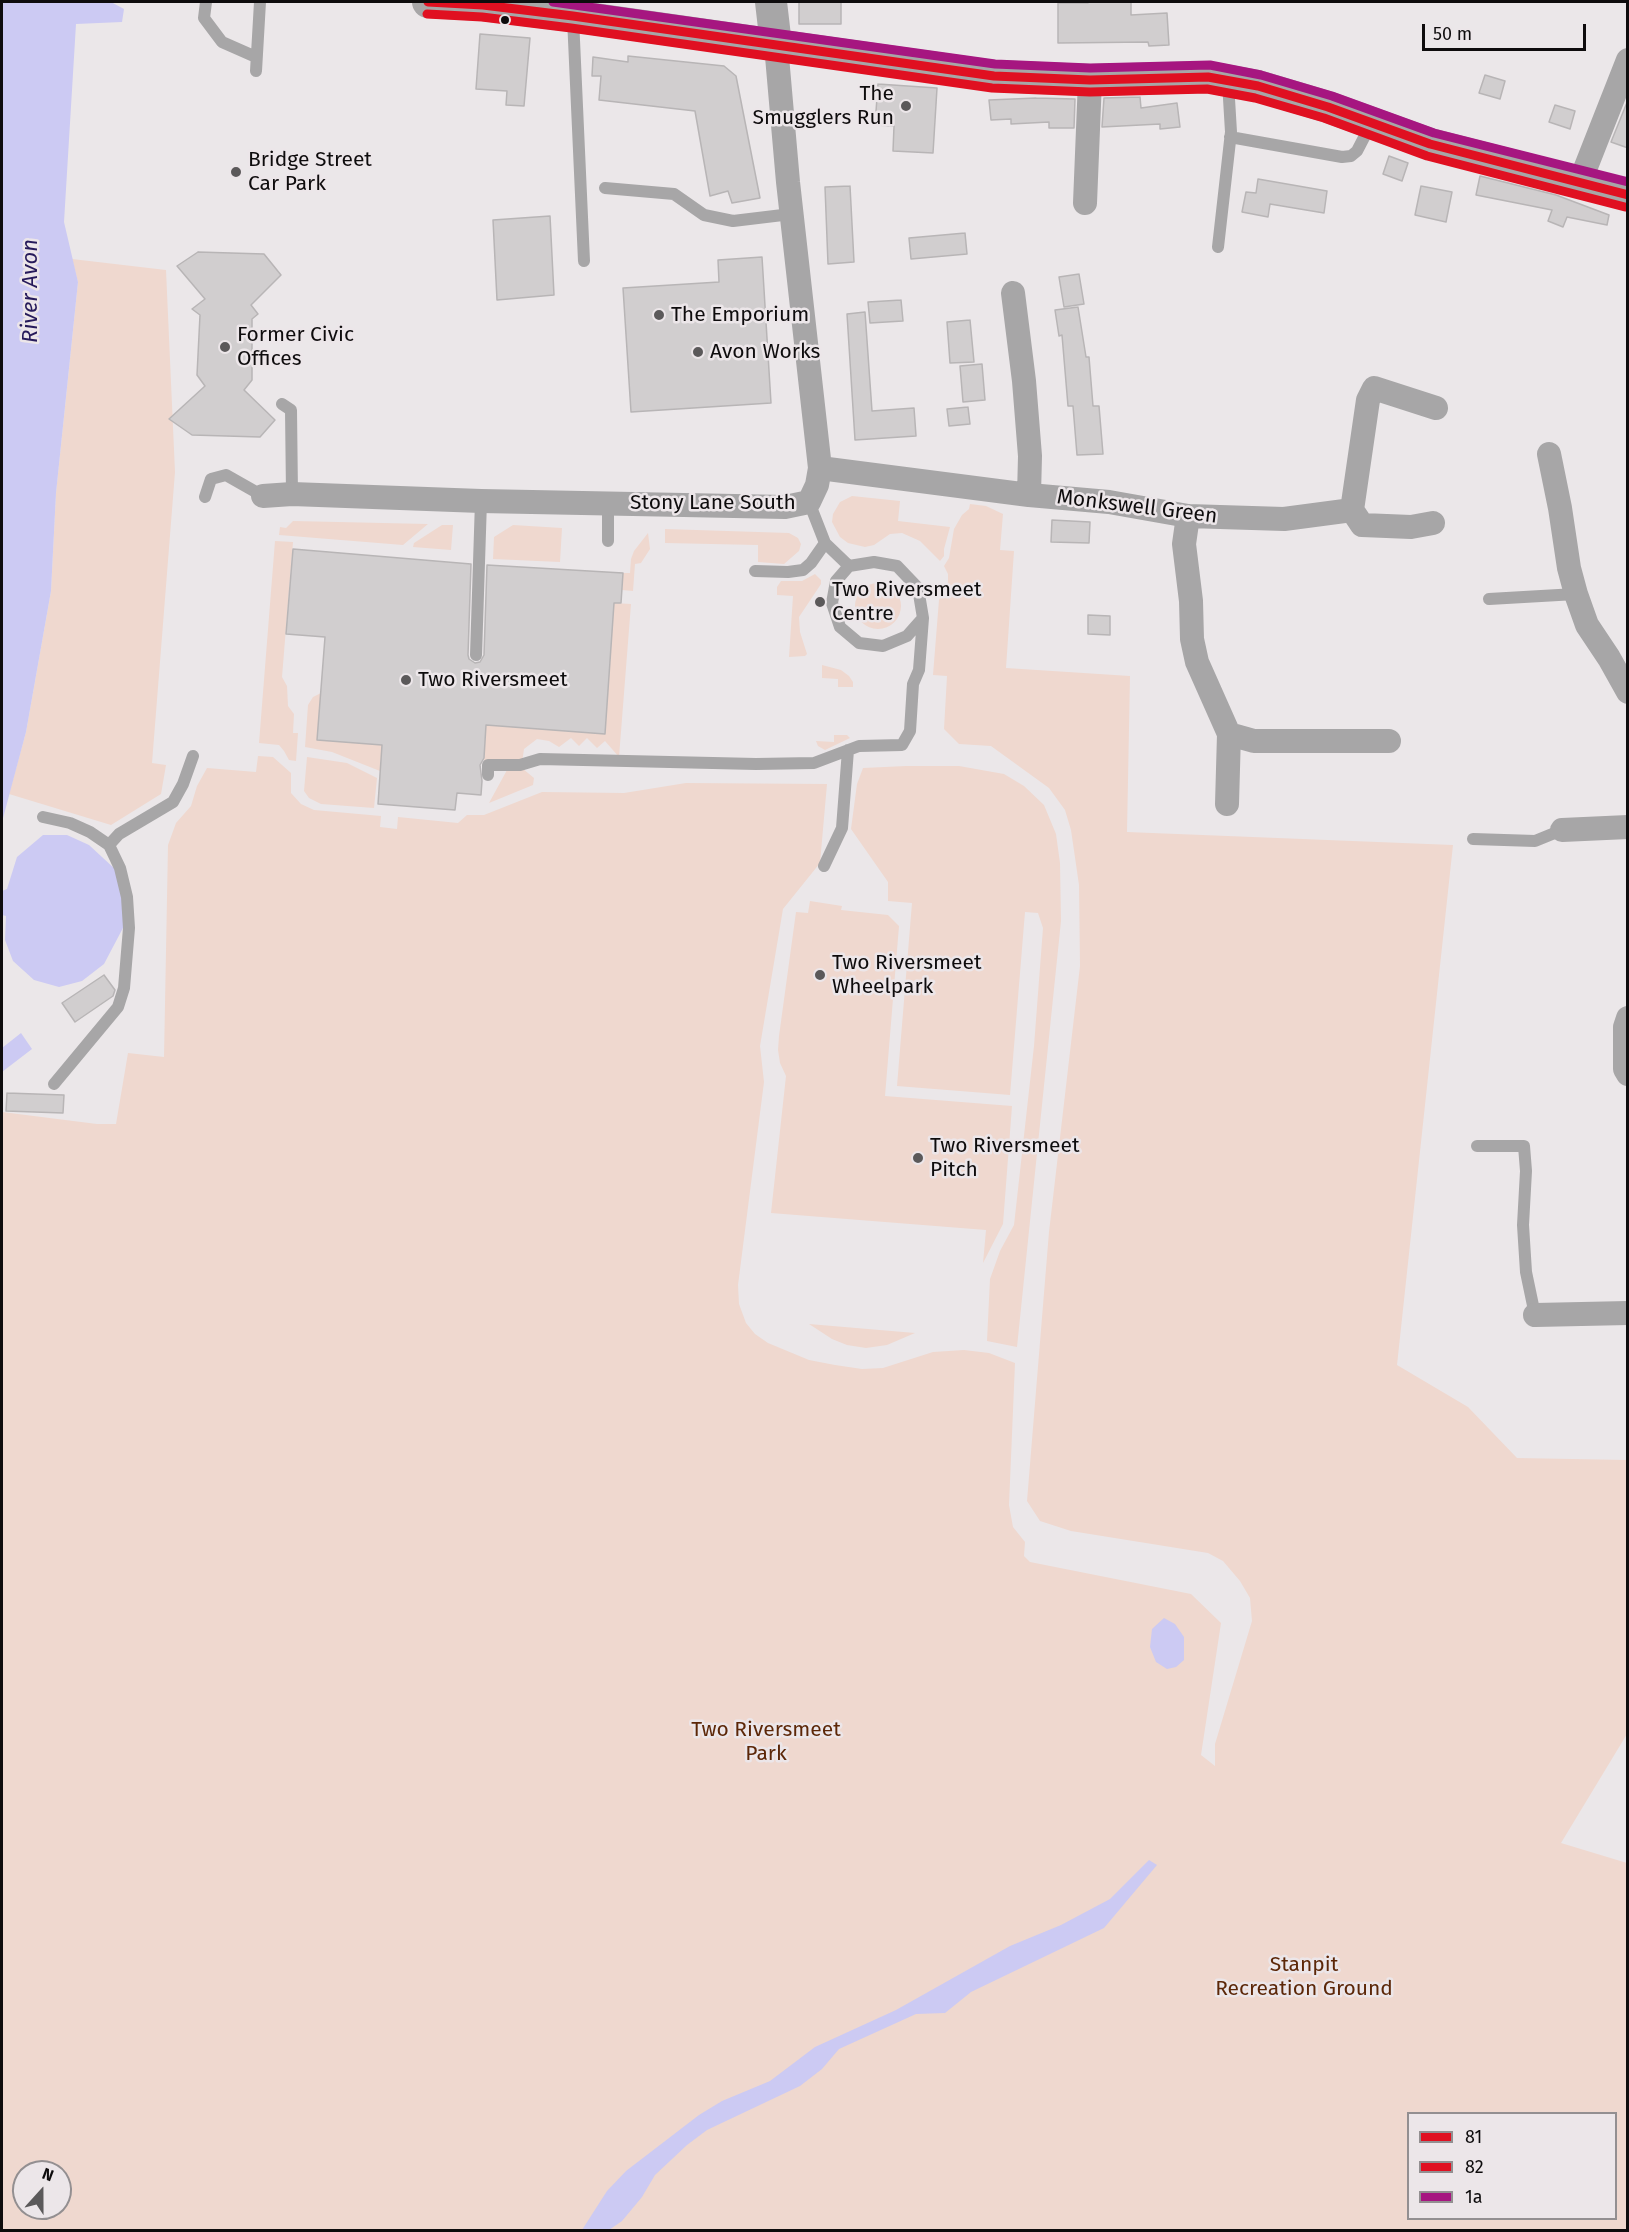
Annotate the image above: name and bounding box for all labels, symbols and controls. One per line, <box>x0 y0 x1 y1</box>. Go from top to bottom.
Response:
scale bar <box>1425 12 1588 50</box>
unlabelled marker <box>499 14 511 26</box>
text: 50 m <box>1433 23 1472 45</box>
place label: The Smugglers Run <box>753 81 894 131</box>
marker: The Smugglers Run <box>899 99 913 113</box>
place label: Bridge Street Car Park <box>248 147 372 197</box>
marker: Bridge Street Car Park <box>229 165 243 179</box>
water label: River Avon <box>18 239 44 343</box>
place label: The Emporium <box>671 302 809 328</box>
marker: The Emporium <box>652 308 666 322</box>
place label: Former Civic Offices <box>237 322 354 372</box>
place label: Avon Works <box>710 339 820 365</box>
marker: Former Civic Offices <box>218 340 232 354</box>
marker: Avon Works <box>691 345 705 359</box>
street label: Monkswell Green <box>1055 485 1219 529</box>
street label: Stony Lane South <box>630 490 796 516</box>
place label: Two Riversmeet Centre <box>832 577 981 627</box>
marker: Two Riversmeet Centre <box>813 595 827 609</box>
place label: Two Riversmeet <box>418 667 567 693</box>
marker: Two Riversmeet <box>399 673 413 687</box>
place label: Two Riversmeet Wheelpark <box>832 950 981 1000</box>
marker: Two Riversmeet Wheelpark <box>813 968 827 982</box>
place label: Two Riversmeet Pitch <box>930 1133 1079 1183</box>
marker: Two Riversmeet Pitch <box>911 1151 925 1165</box>
park label: Two Riversmeet Park <box>691 1717 841 1767</box>
park label: Stanpit Recreation Ground <box>1215 1952 1393 2002</box>
legend <box>1407 2112 1617 2220</box>
text: 81 <box>1465 2126 1482 2148</box>
text: 82 <box>1465 2156 1484 2178</box>
north arrow <box>12 2160 72 2220</box>
text: N <box>40 2164 56 2185</box>
text: 1a <box>1465 2186 1483 2208</box>

